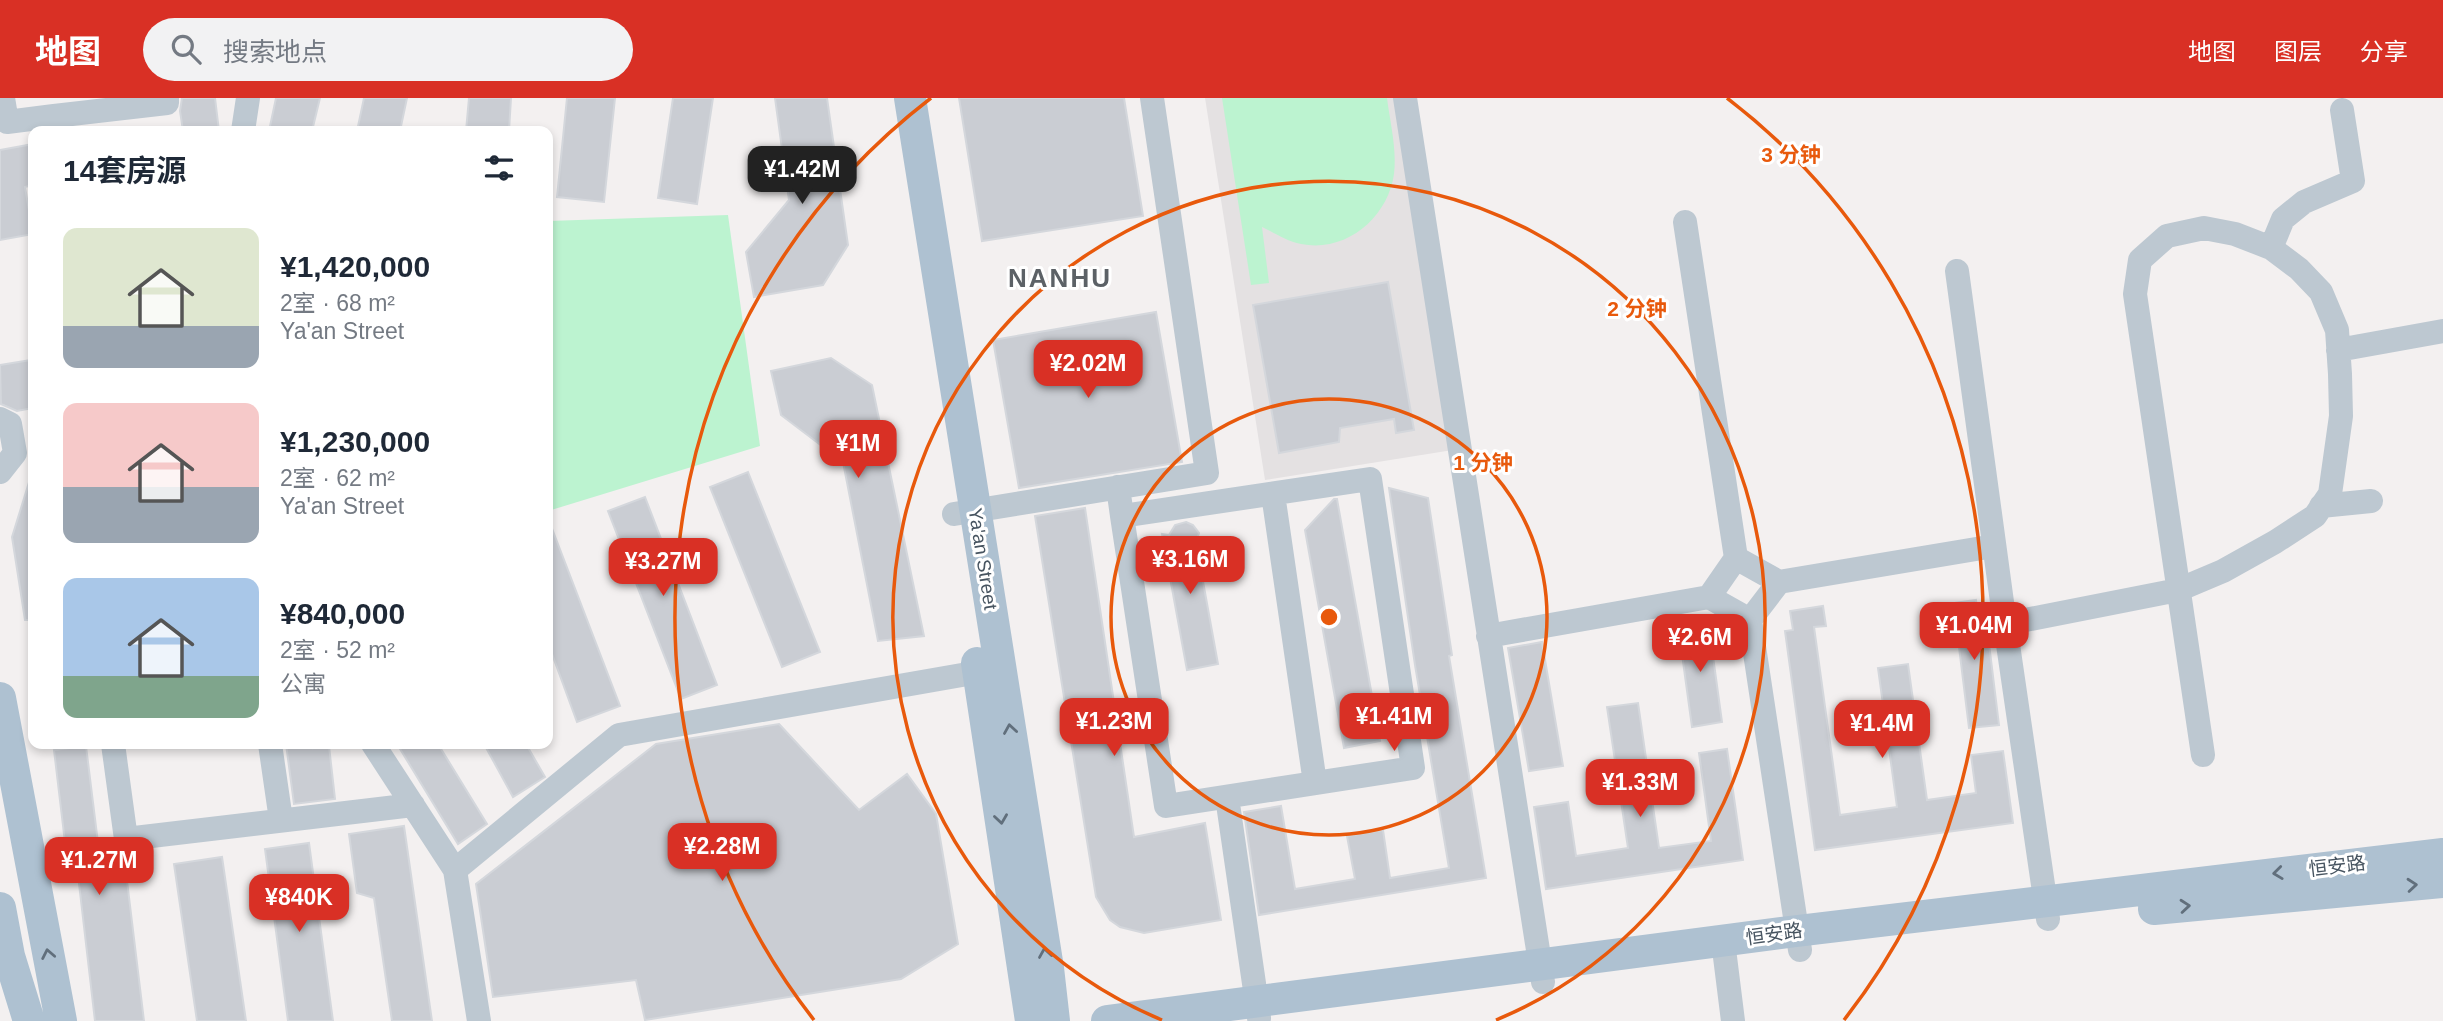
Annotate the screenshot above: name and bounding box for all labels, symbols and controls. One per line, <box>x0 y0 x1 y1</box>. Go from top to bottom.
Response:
search box <box>143 18 633 81</box>
icon: search <box>167 30 205 68</box>
text: 地图 <box>35 33 101 70</box>
text: 搜索地点 <box>223 37 327 67</box>
text: 地图 <box>2188 38 2236 65</box>
text: 图层 <box>2274 38 2322 65</box>
text: 分享 <box>2360 38 2408 65</box>
text: 3 分钟 <box>1761 143 1821 166</box>
pin: ¥1.42M <box>745 146 859 206</box>
icon: filters <box>480 149 518 187</box>
text: 14套房源 <box>63 154 186 187</box>
text: ¥1.42M <box>764 156 840 182</box>
text: ¥1,420,000 <box>280 250 430 283</box>
icon: home <box>119 256 203 340</box>
district label: NANHU <box>1008 263 1112 293</box>
text: 2室 · 68 m² <box>280 290 395 316</box>
text: 2 分钟 <box>1607 297 1667 320</box>
text: Ya'an Street <box>280 318 404 344</box>
pin: ¥2.02M <box>1031 341 1145 400</box>
text: ¥2.02M <box>1050 350 1126 376</box>
pin: ¥1M <box>824 420 892 480</box>
text: ¥1,230,000 <box>280 425 430 458</box>
text: ¥1M <box>836 430 880 456</box>
icon: home <box>119 431 203 515</box>
text: 1 分钟 <box>1453 451 1513 474</box>
text: 2室 · 62 m² <box>280 465 395 491</box>
text: Ya'an Street <box>280 493 404 519</box>
street label: Ya'an Street <box>965 507 1002 612</box>
pin: ¥3.16M <box>1133 536 1247 596</box>
pin: ¥3.27M <box>606 538 720 598</box>
text: ¥3.16M <box>1152 546 1228 572</box>
text: ¥3.27M <box>625 548 701 574</box>
text: ¥840,000 <box>280 597 405 630</box>
pin: ¥1.04M <box>1917 602 2031 662</box>
centre of rings <box>1317 605 1341 629</box>
icon: home <box>119 606 203 690</box>
text: ¥1.04M <box>1936 612 2012 638</box>
pin: ¥2.6M <box>1651 614 1749 674</box>
text: ¥2.6M <box>1668 624 1732 650</box>
text: 2室 · 52 m² <box>280 637 395 663</box>
text: 公寓 <box>280 671 326 697</box>
pin: ¥1.41M <box>1337 694 1451 753</box>
pin: ¥1.23M <box>1057 698 1171 758</box>
pin: ¥1.4M <box>1833 700 1931 760</box>
text: ¥1.41M <box>1356 703 1432 729</box>
text: ¥1.23M <box>1076 708 1152 734</box>
text: ¥1.4M <box>1850 710 1914 736</box>
one-way arrow <box>1003 723 1018 735</box>
pin: ¥1.33M <box>1583 760 1697 819</box>
text: ¥1.33M <box>1602 769 1678 795</box>
one-way arrow <box>993 813 1008 825</box>
pin: ¥2.28M <box>665 824 779 883</box>
text: ¥2.28M <box>684 833 760 859</box>
pin: ¥1.27M <box>42 838 156 897</box>
text: ¥1.27M <box>61 847 137 873</box>
street label: 恒安路 <box>2307 852 2367 880</box>
one-way arrow <box>2272 866 2284 881</box>
pin: ¥840K <box>250 874 348 934</box>
one-way arrow <box>2407 878 2418 893</box>
text: ¥840K <box>265 884 333 910</box>
one-way arrow <box>2180 899 2191 914</box>
street label: 恒安路 <box>1744 920 1804 948</box>
one-way arrow <box>1038 947 1053 959</box>
one-way arrow <box>42 948 57 960</box>

